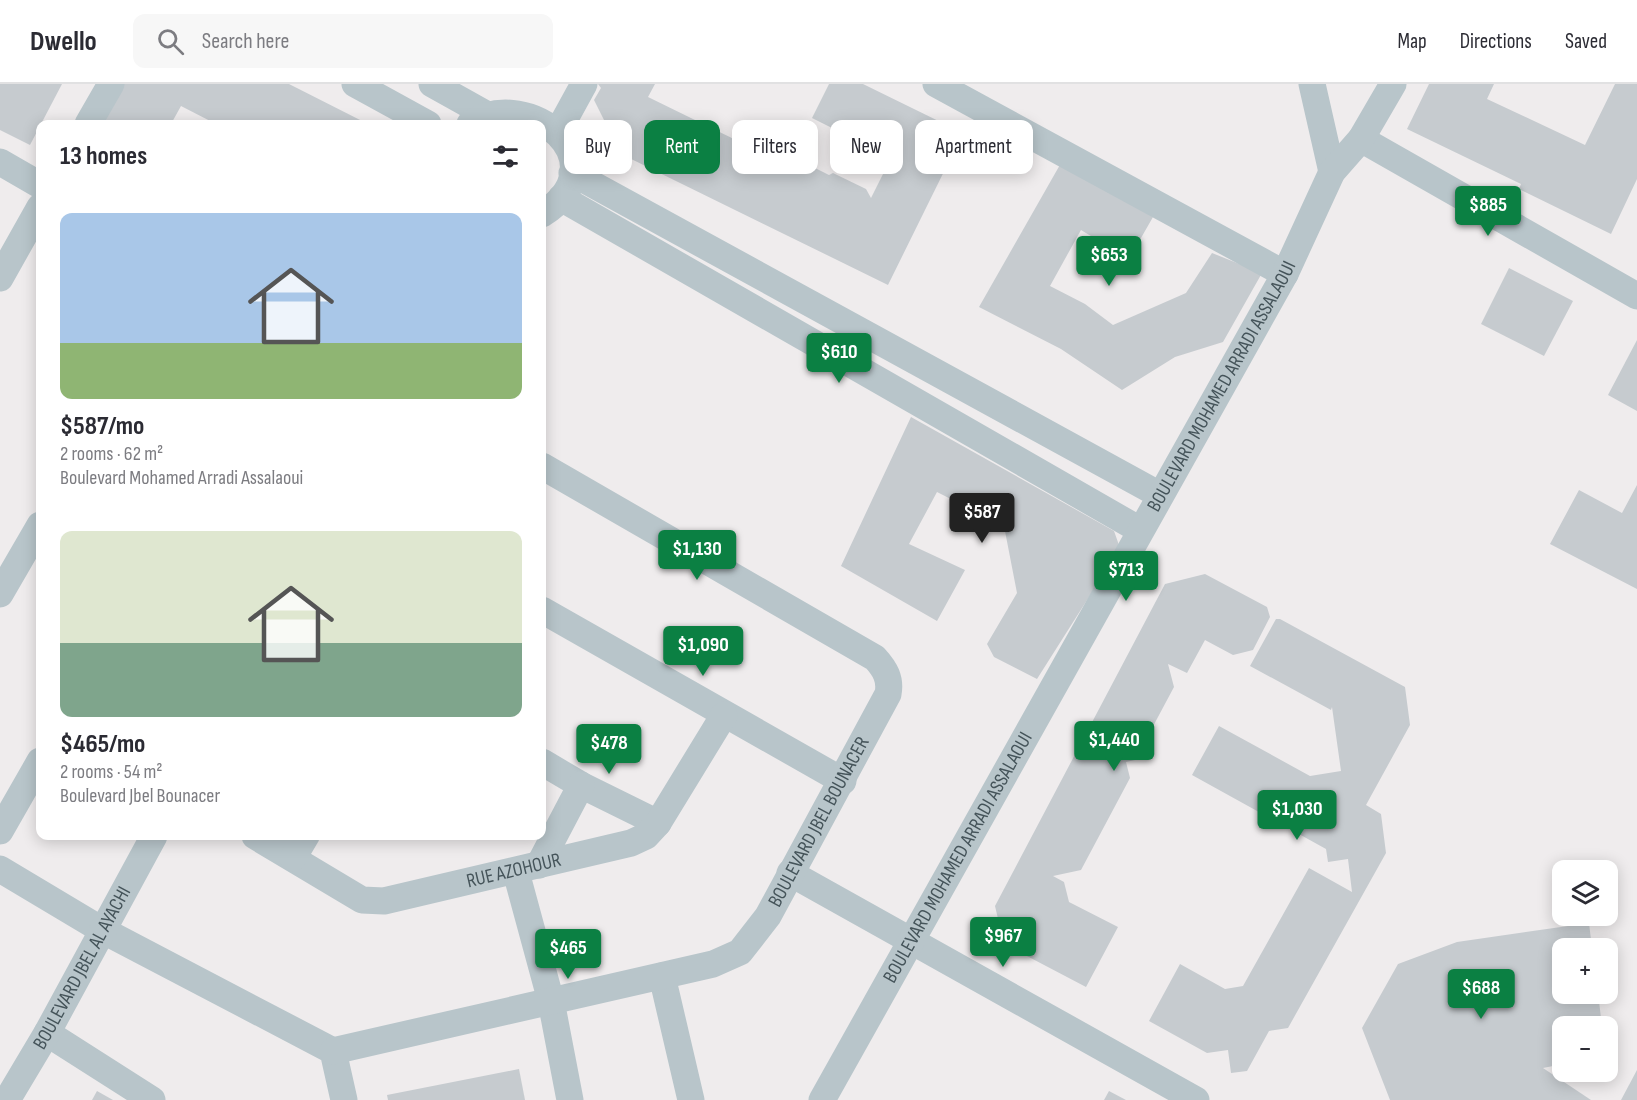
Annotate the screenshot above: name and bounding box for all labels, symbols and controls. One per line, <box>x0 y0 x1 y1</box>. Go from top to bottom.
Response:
search box <box>133 14 553 68</box>
text: Dwello <box>30 25 97 58</box>
icon: search <box>154 25 187 58</box>
text: Search here <box>202 28 289 55</box>
text: Map <box>1397 29 1427 54</box>
text: Directions <box>1460 29 1532 54</box>
text: Saved <box>1565 29 1607 54</box>
chip: Buy <box>564 120 632 174</box>
chip: Rent <box>644 120 720 174</box>
chip: Filters <box>732 120 818 174</box>
chip: New <box>830 120 903 174</box>
chip: Apartment <box>915 120 1033 174</box>
icon: filters <box>489 140 522 173</box>
text: 13 homes <box>60 141 147 172</box>
pin: $885 <box>1452 186 1524 237</box>
text: $885 <box>1469 193 1507 217</box>
pin: $653 <box>1073 236 1145 287</box>
text: $653 <box>1090 243 1128 267</box>
icon: home <box>237 252 345 360</box>
street label: BOULEVARD MOHAMED ARRADI ASSALAOUI <box>1142 257 1301 516</box>
pin: $610 <box>803 333 875 384</box>
text: $610 <box>821 340 858 364</box>
text: $587/mo <box>60 411 144 442</box>
text: 2 rooms · 62 m² <box>60 442 163 466</box>
text: Boulevard Mohamed Arradi Assalaoui <box>60 466 303 490</box>
pin: $587 <box>946 493 1018 544</box>
text: $587 <box>963 500 1001 524</box>
pin: $1,130 <box>648 530 746 581</box>
text: $1,130 <box>672 537 722 561</box>
pin: $713 <box>1090 551 1162 602</box>
text: $713 <box>1108 558 1144 582</box>
icon: home <box>237 570 345 678</box>
pin: $1,090 <box>654 626 752 677</box>
text: $1,090 <box>677 633 729 657</box>
pin: $1,440 <box>1065 721 1163 772</box>
pin: $478 <box>573 724 645 775</box>
street label: BOULEVARD MOHAMED ARRADI ASSALAOUI <box>878 728 1038 987</box>
text: $1,440 <box>1088 728 1140 752</box>
text: $465/mo <box>60 729 145 760</box>
text: $478 <box>590 731 628 755</box>
street label: BOULEVARD JBEL BOUNACER <box>763 733 875 911</box>
text: 2 rooms · 54 m² <box>60 760 162 784</box>
text: Boulevard Jbel Bounacer <box>60 784 220 808</box>
pin: $1,030 <box>1248 790 1346 841</box>
text: $1,030 <box>1272 797 1322 821</box>
street label: RUE AZOHOUR <box>464 848 563 893</box>
map controls <box>1552 860 1618 1082</box>
button: layers <box>1552 860 1618 926</box>
street label: BOULEVARD JBEL AL AYACHI <box>28 882 136 1054</box>
pin: $967 <box>967 917 1039 968</box>
text: $967 <box>984 924 1022 948</box>
pin: $465 <box>532 929 604 980</box>
text: $465 <box>549 936 587 960</box>
button: + <box>1552 938 1618 1004</box>
pin: $688 <box>1445 969 1517 1020</box>
text: $688 <box>1462 976 1500 1000</box>
button: − <box>1552 1016 1618 1082</box>

